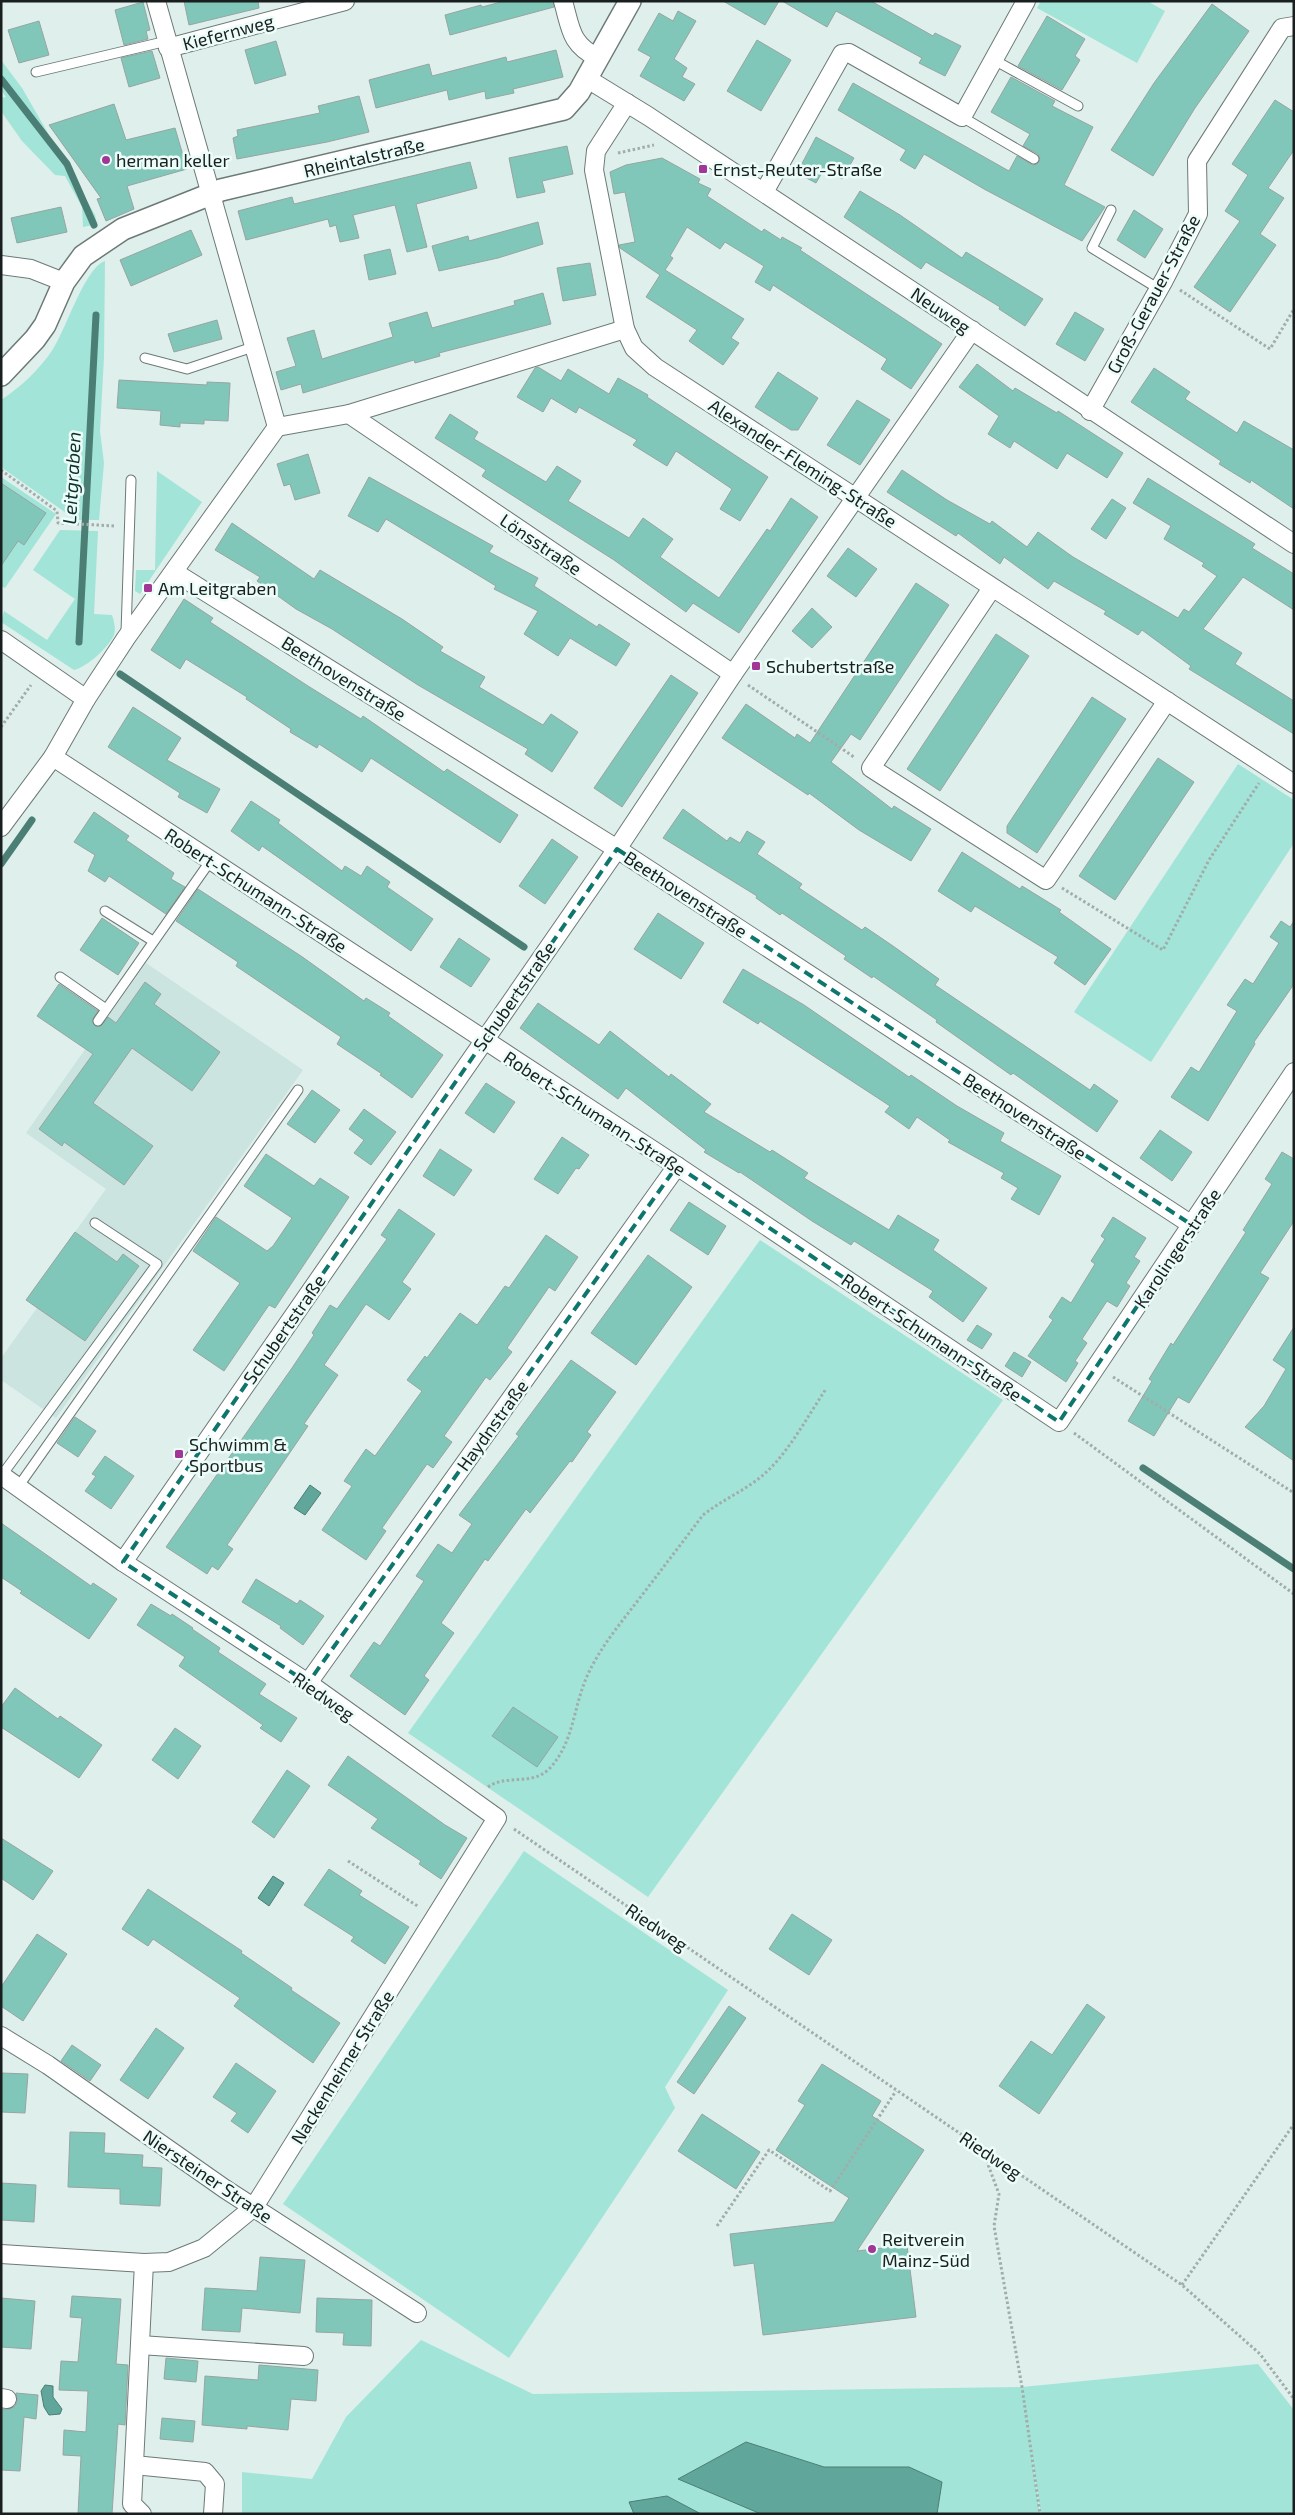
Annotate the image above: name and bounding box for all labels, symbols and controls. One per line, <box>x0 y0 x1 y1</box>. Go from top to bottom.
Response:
street label: Kiefernweg <box>180 9 276 55</box>
street label: Rheintalstraße <box>302 132 426 182</box>
place label: herman keller <box>116 149 230 171</box>
marker: herman keller <box>100 154 112 166</box>
place label: Ernst-Reuter-Straße <box>713 158 882 180</box>
marker: Ernst-Reuter-Straße <box>697 163 709 175</box>
street label: Groß-Gerauer-Straße <box>1102 211 1204 377</box>
street label: Neuweg <box>907 282 975 338</box>
street label: Alexander-Fleming-Straße <box>705 394 901 532</box>
water label: Leitgraben <box>57 431 85 525</box>
street label: Lönsstraße <box>496 509 586 579</box>
place label: Am Leitgraben <box>158 577 277 599</box>
marker: Am Leitgraben <box>142 582 154 594</box>
street label: Beethovenstraße <box>278 631 410 725</box>
place label: Schubertstraße <box>766 655 895 677</box>
marker: Schubertstraße <box>750 660 762 672</box>
street label: Robert-Schumann-Straße <box>161 823 351 957</box>
street label: Beethovenstraße <box>620 846 752 942</box>
street label: Schubertstraße <box>468 937 560 1055</box>
street label: Robert-Schumann-Straße <box>500 1046 690 1180</box>
street label: Beethovenstraße <box>959 1068 1091 1164</box>
street label: Karolingerstraße <box>1129 1184 1225 1312</box>
street label: Robert-Schumann-Straße <box>838 1268 1026 1406</box>
street label: Schubertstraße <box>238 1270 330 1388</box>
street label: Haydnstraße <box>452 1375 532 1475</box>
place label: Schwimm & Sportbus <box>189 1433 287 1476</box>
marker: Schwimm & Sportbus <box>173 1448 185 1460</box>
street label: Riedweg <box>289 1667 359 1725</box>
street label: Riedweg <box>622 1898 692 1956</box>
street label: Nackenheimer Straße <box>286 1986 398 2148</box>
street label: Niersteiner Straße <box>139 2125 277 2227</box>
street label: Riedweg <box>956 2126 1026 2184</box>
place label: Reitverein Mainz-Süd <box>882 2228 970 2271</box>
marker: Reitverein Mainz-Süd <box>866 2243 878 2255</box>

